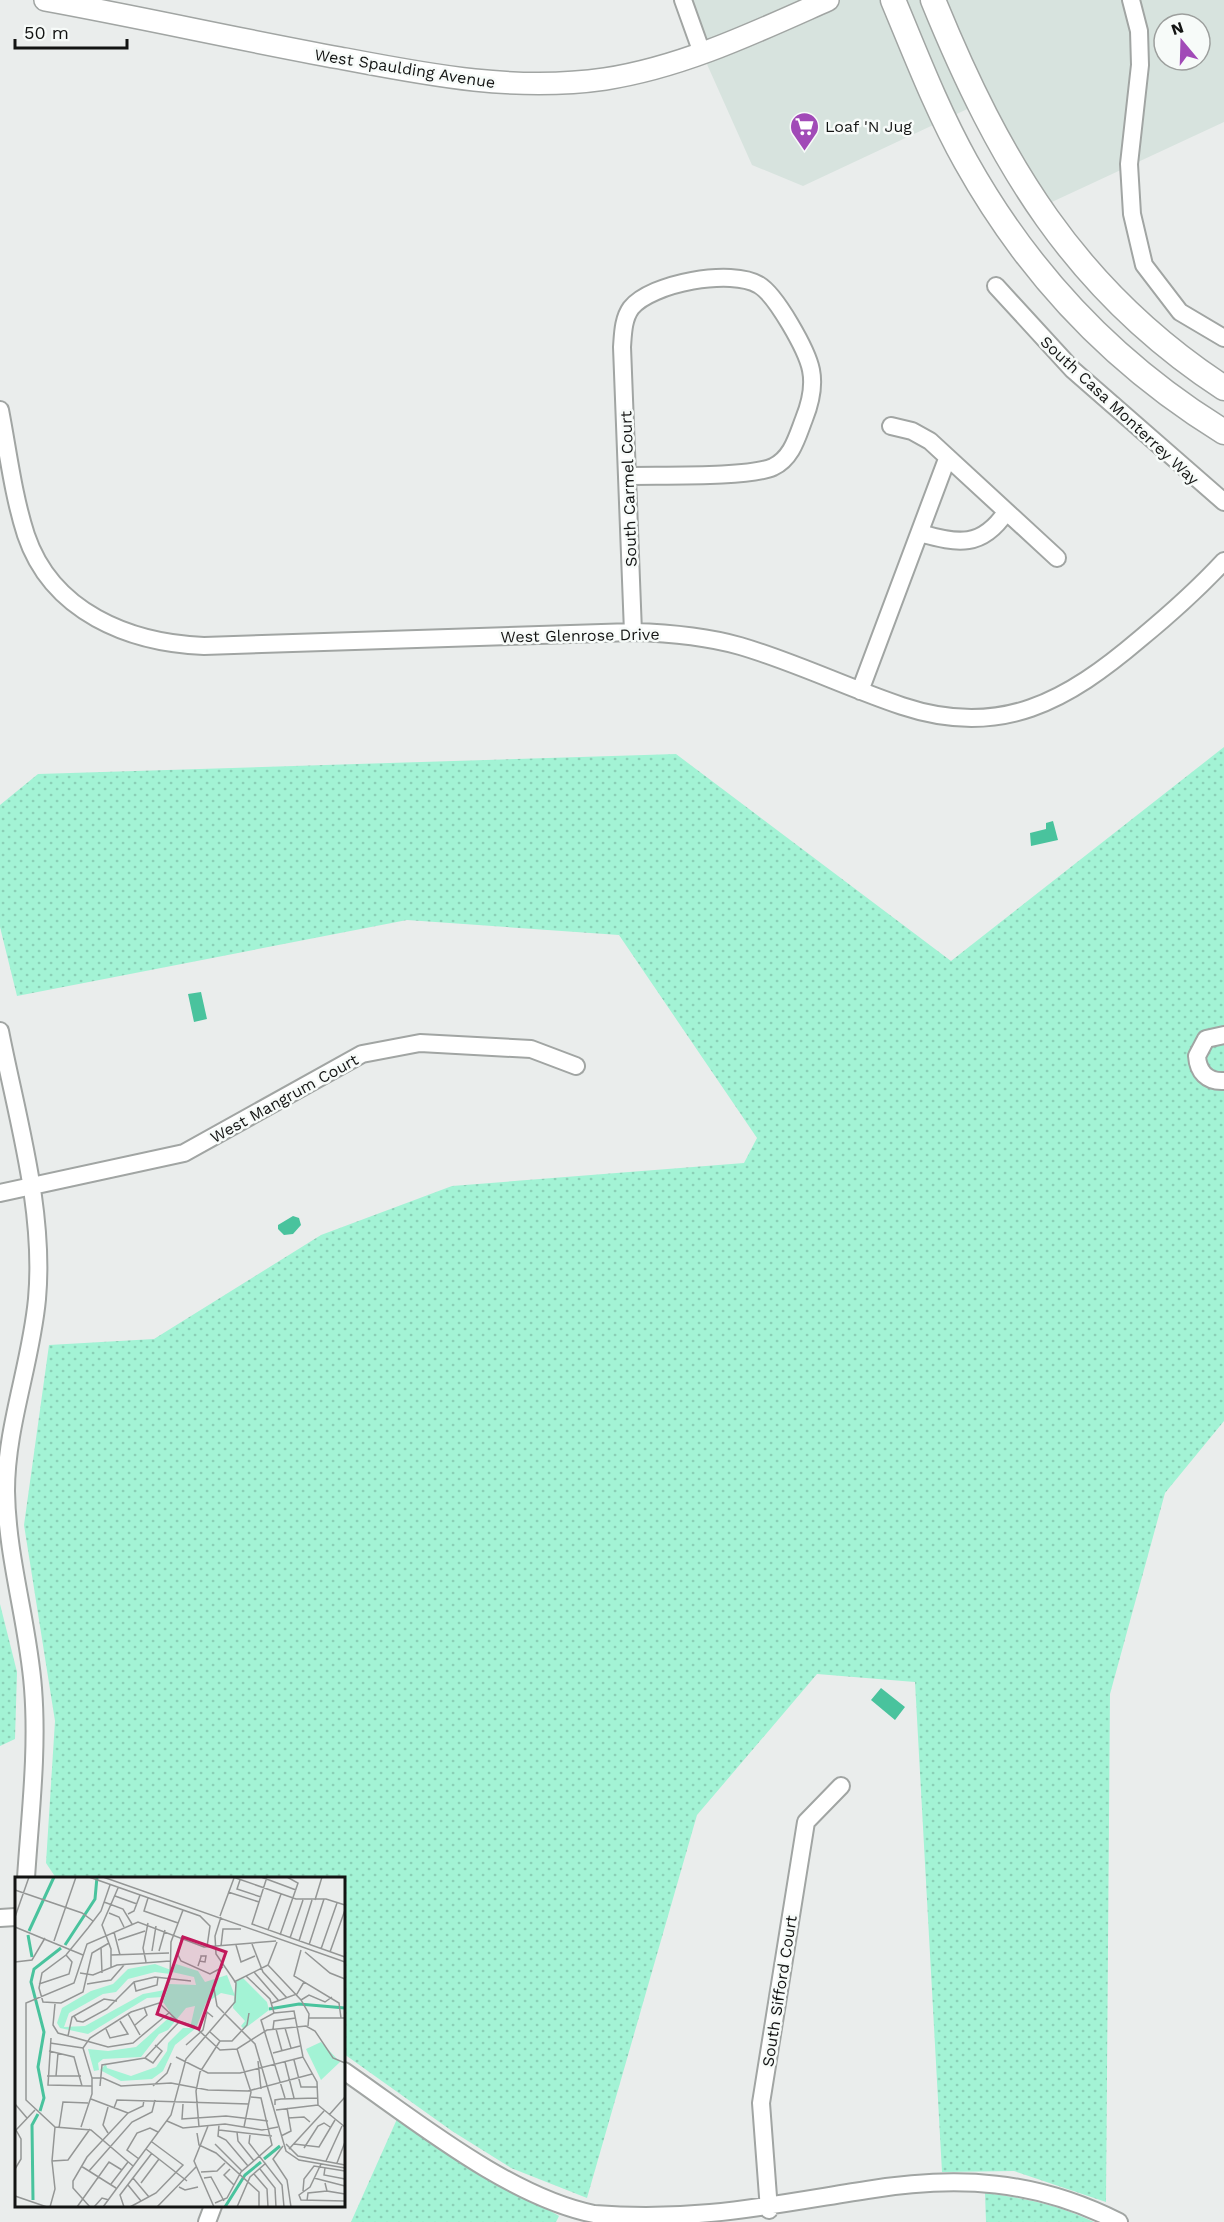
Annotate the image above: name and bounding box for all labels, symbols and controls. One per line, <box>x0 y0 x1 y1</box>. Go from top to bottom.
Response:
scale bar <box>15 12 128 50</box>
north arrow <box>1152 12 1212 72</box>
text: N <box>1169 17 1186 39</box>
text: 50 m <box>24 22 69 43</box>
street label: West Spaulding Avenue <box>313 45 497 92</box>
supermarket icon: Loaf 'N Jug <box>788 110 820 152</box>
place label: Loaf 'N Jug <box>825 117 912 136</box>
street label: South Casa Monterrey Way <box>1037 332 1203 489</box>
street label: South Carmel Court <box>616 410 641 567</box>
street label: West Glenrose Drive <box>500 625 660 646</box>
street label: West Mangrum Court <box>207 1050 362 1147</box>
inset map <box>15 1877 345 2207</box>
street label: South Sifford Court <box>758 1914 801 2068</box>

